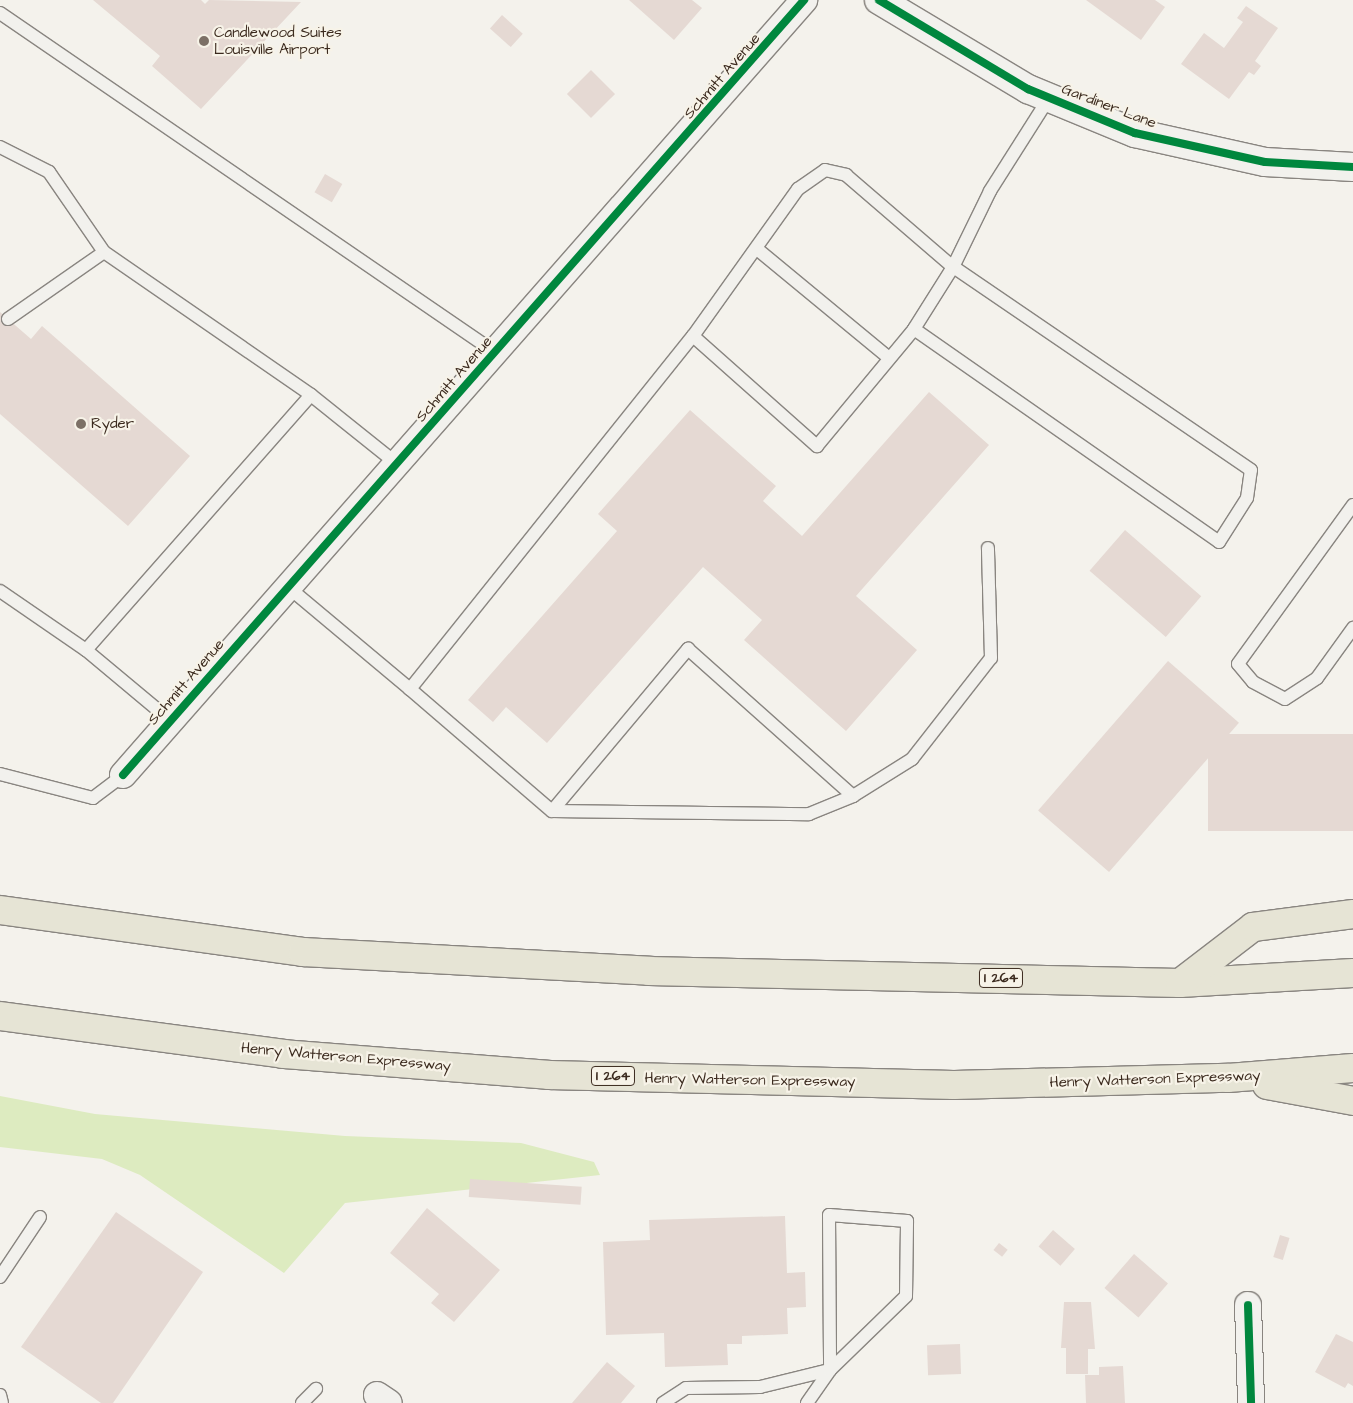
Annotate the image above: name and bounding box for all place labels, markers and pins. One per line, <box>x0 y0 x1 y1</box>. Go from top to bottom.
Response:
place label: Candlewood Suites Louisville Airport <box>214 23 342 58</box>
marker: Candlewood Suites Louisville Airport <box>198 35 210 47</box>
place label: Ryder <box>91 415 134 433</box>
marker: Ryder <box>75 418 87 430</box>

